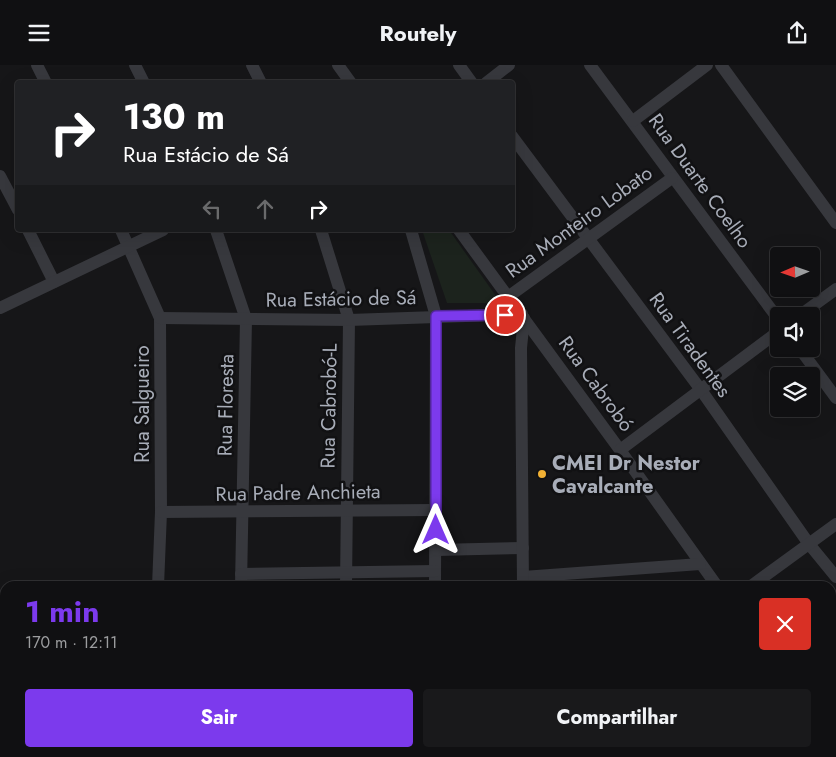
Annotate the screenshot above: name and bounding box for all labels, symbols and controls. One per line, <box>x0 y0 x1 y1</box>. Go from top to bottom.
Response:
text: Routely <box>380 17 456 49</box>
icon: menu <box>25 19 53 47</box>
icon: share <box>783 19 811 47</box>
text: 130 m <box>123 92 225 142</box>
icon: right <box>40 100 105 165</box>
street label: Rua Duarte Coelho <box>641 108 759 254</box>
text: Rua Estácio de Sá <box>123 138 289 170</box>
street label: Rua Monteiro Lobato <box>500 159 659 285</box>
icon: left <box>198 195 226 223</box>
icon: ahead <box>251 195 279 223</box>
icon: right <box>304 195 332 223</box>
north arrow <box>770 247 820 297</box>
map controls <box>770 247 820 417</box>
street label: Rua Estácio de Sá <box>265 283 417 315</box>
street label: Rua Tiradentes <box>642 286 738 404</box>
pin <box>484 294 526 336</box>
icon: arrive <box>491 301 519 329</box>
button: sound <box>770 307 820 357</box>
street label: Rua Cabrobó <box>551 330 641 438</box>
street label: Rua Cabrobó-L <box>313 343 345 469</box>
street label: Rua Salgueiro <box>128 345 157 463</box>
street label: Rua Floresta <box>211 354 241 456</box>
button: layers <box>770 367 820 417</box>
place label: CMEI Dr Nestor Cavalcante <box>552 449 701 501</box>
marker: CMEI Dr Nestor Cavalcante <box>536 468 548 480</box>
street label: Rua Padre Anchieta <box>215 477 381 509</box>
position arrow <box>409 503 461 555</box>
text: 1 min <box>25 590 99 633</box>
button: close <box>759 598 811 650</box>
text: 170 m · 12:11 <box>25 631 117 654</box>
button: Sair <box>25 689 413 747</box>
button: Compartilhar <box>423 689 811 747</box>

